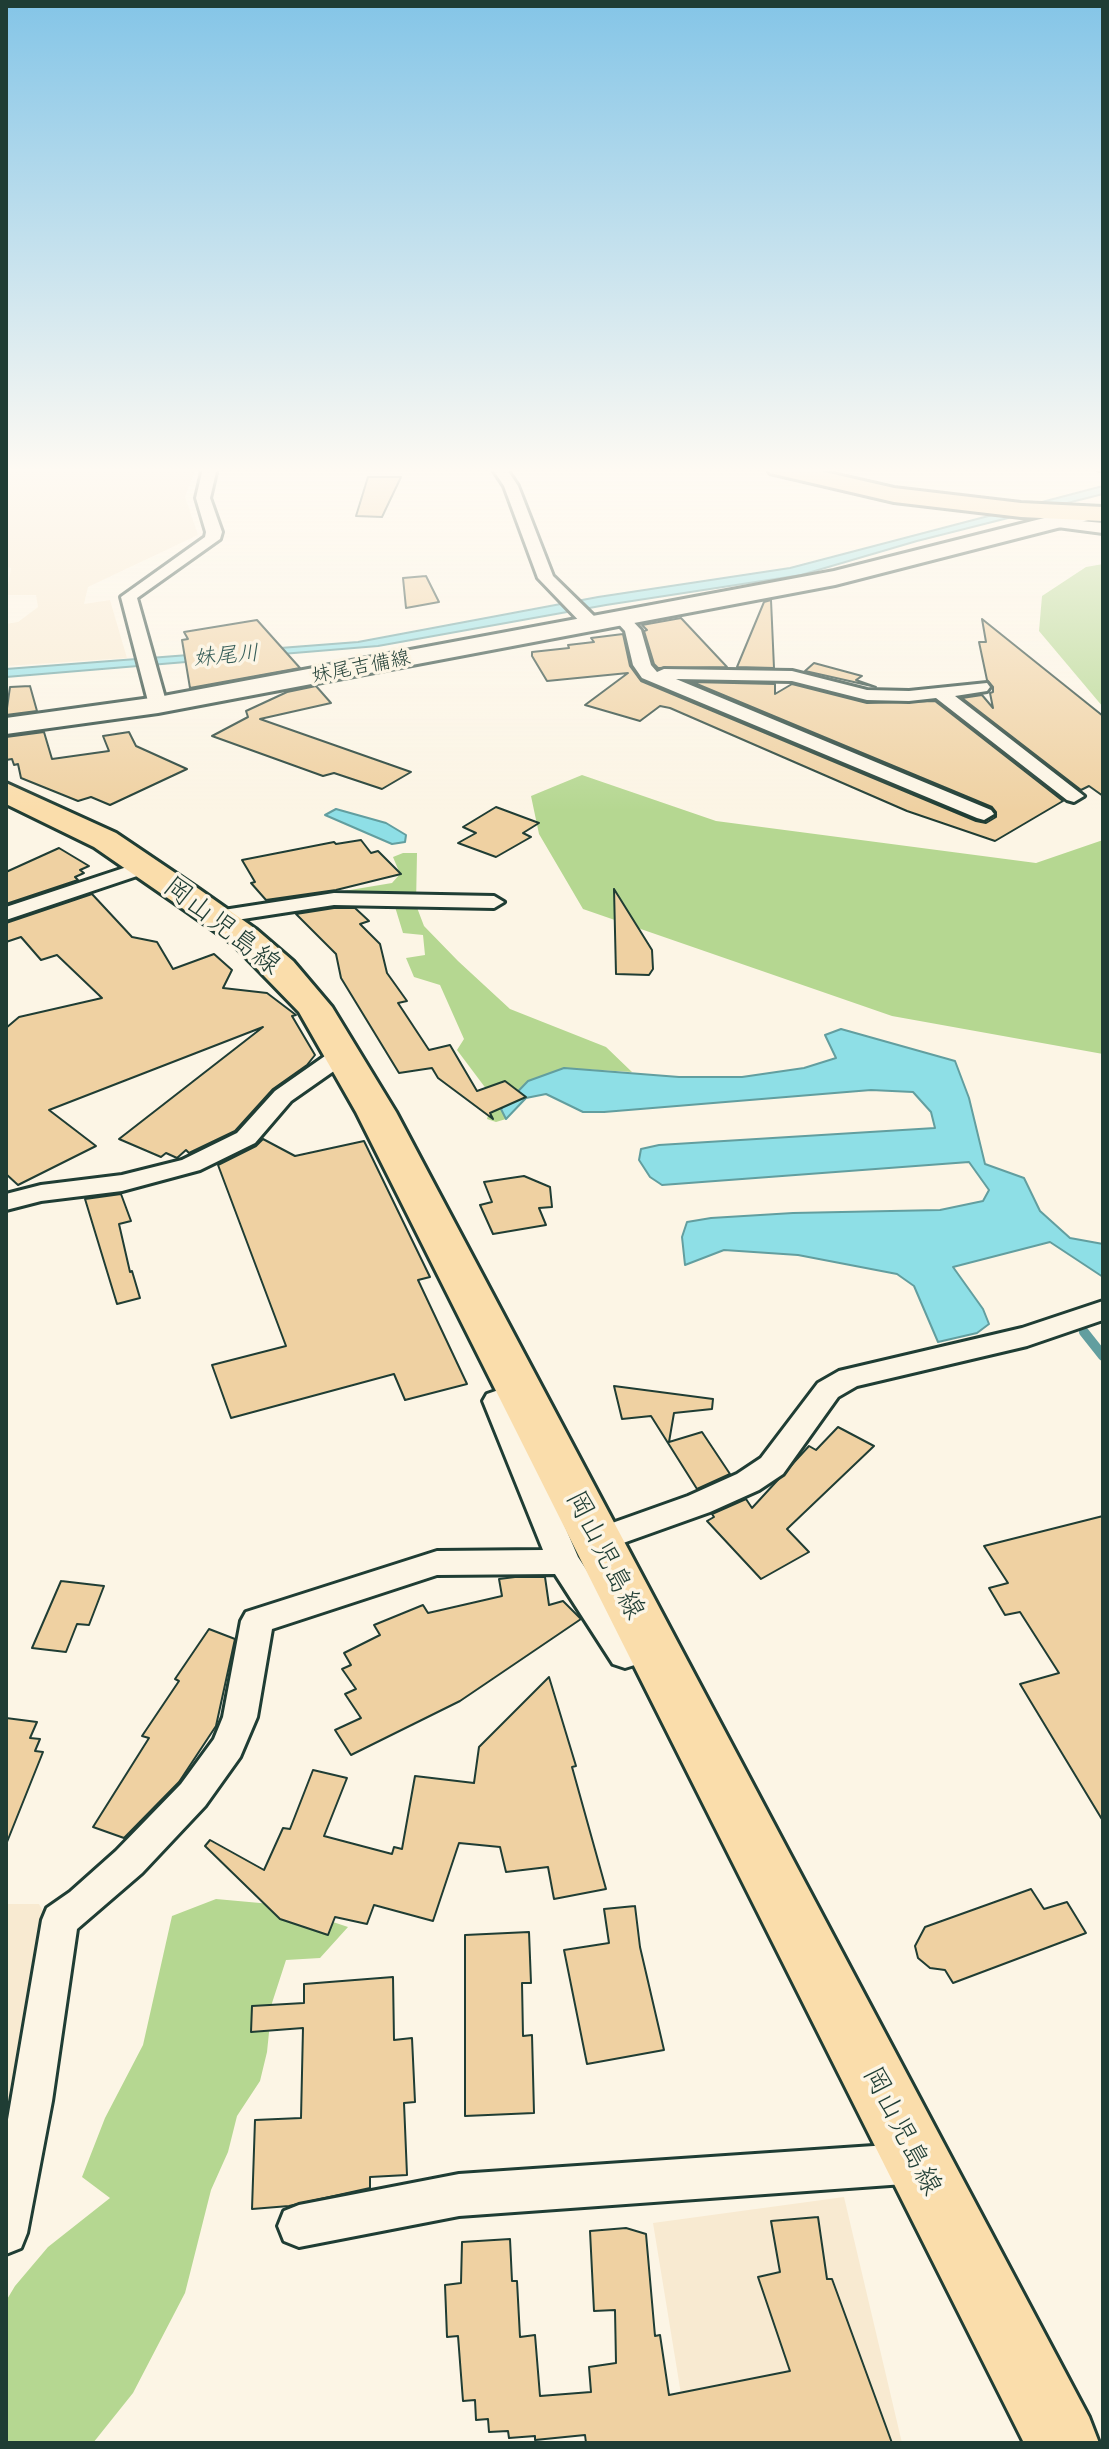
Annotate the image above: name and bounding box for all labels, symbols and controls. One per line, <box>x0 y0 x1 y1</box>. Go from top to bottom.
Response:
water label: 妹尾川 <box>192 640 260 672</box>
street label: 妹尾吉備線 <box>310 646 412 688</box>
street label: 岡山児島線 <box>156 870 288 982</box>
street label: 岡山児島線 <box>558 1485 652 1625</box>
street label: 岡山児島線 <box>855 2061 949 2201</box>

